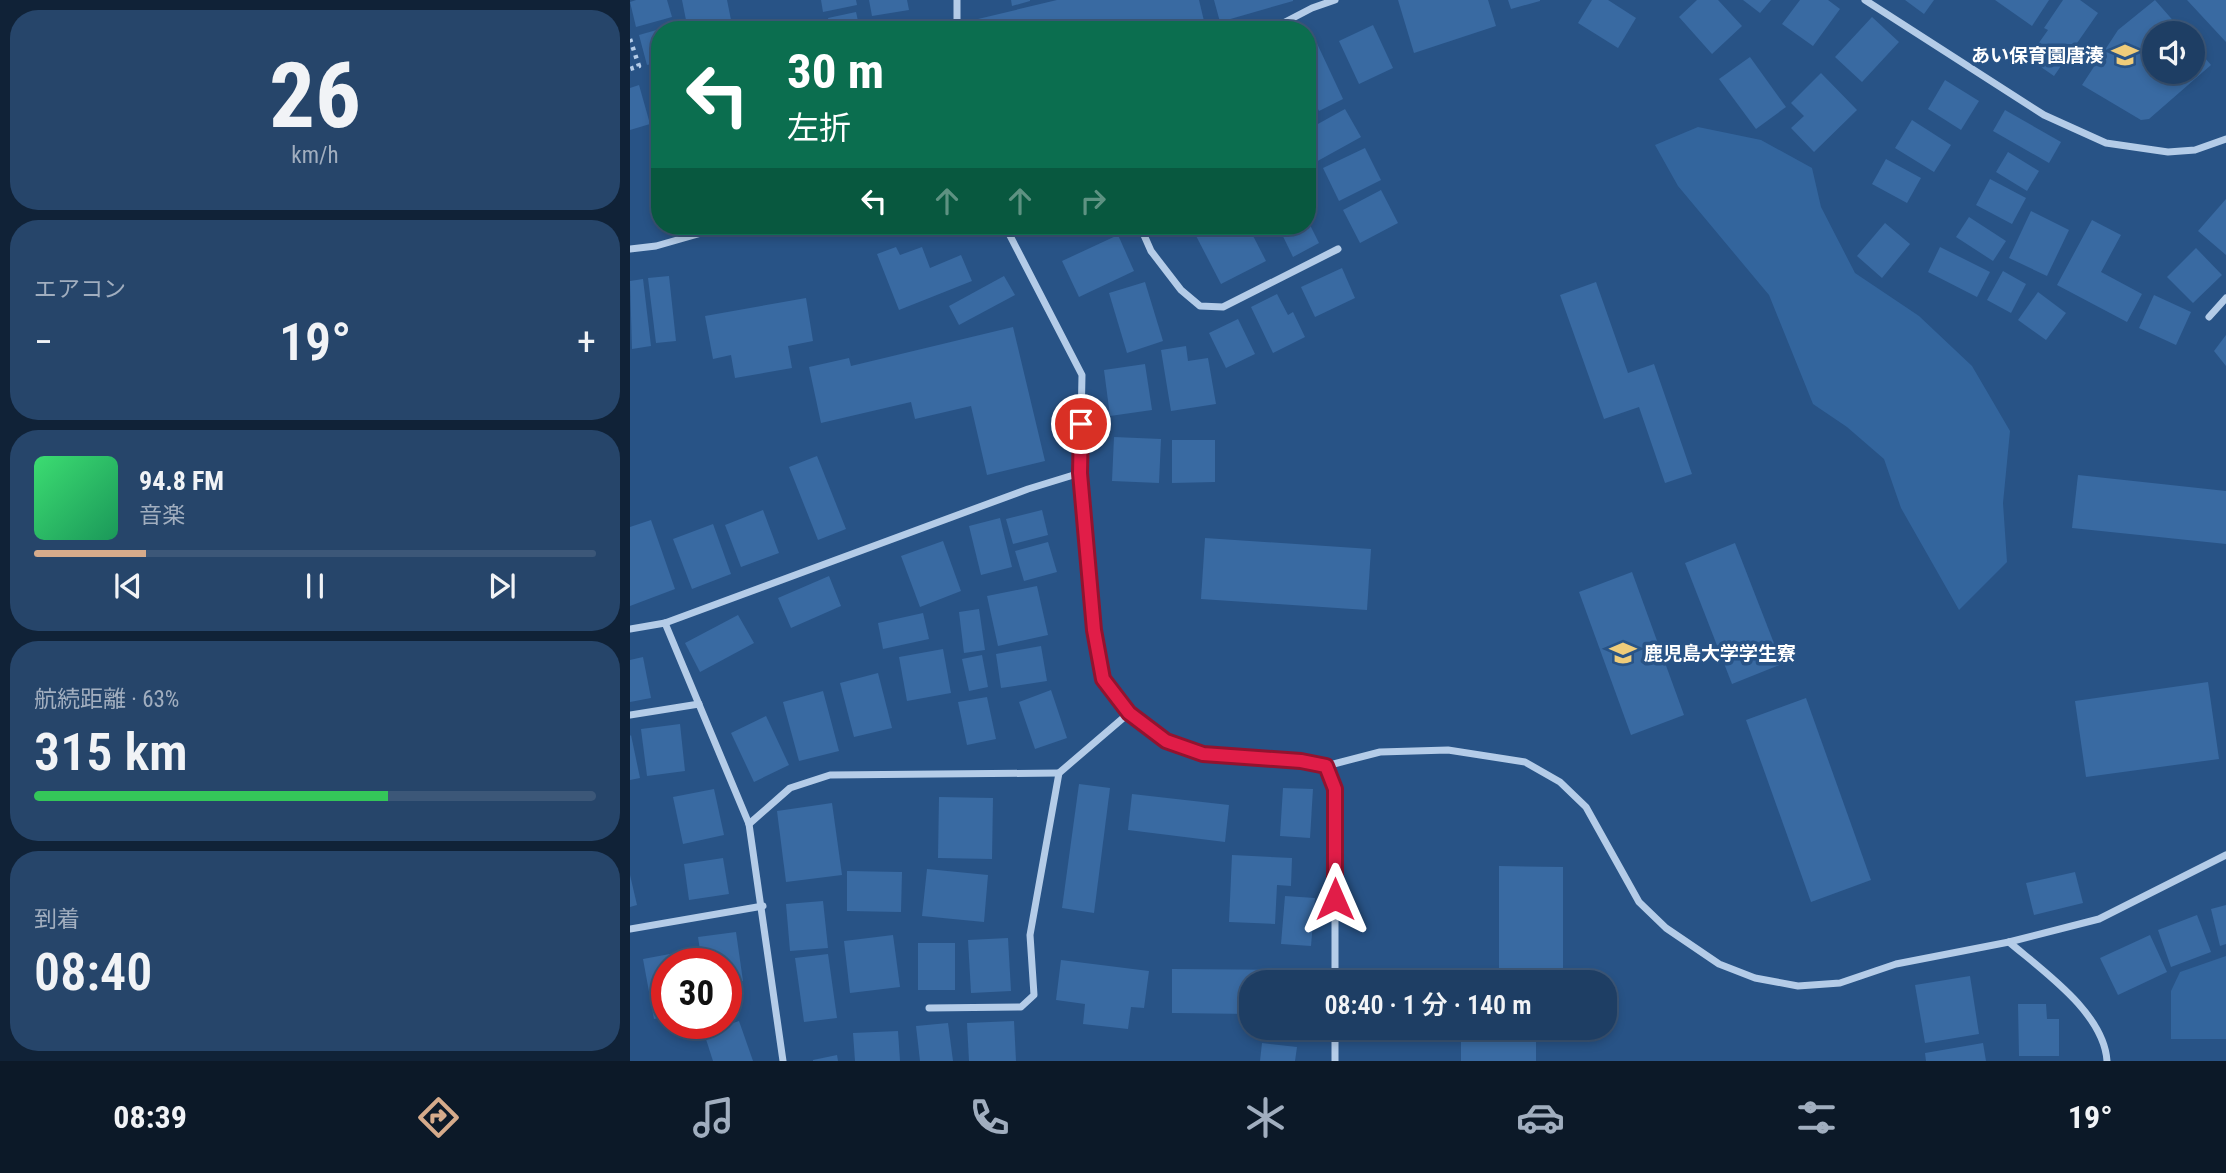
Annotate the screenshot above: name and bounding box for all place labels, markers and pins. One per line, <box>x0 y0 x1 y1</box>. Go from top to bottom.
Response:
school or university icon: あい保育園唐湊 <box>2110 40 2140 70</box>
place label: あい保育園唐湊 <box>1971 44 2104 67</box>
pin <box>1051 394 1111 454</box>
school or university icon: 鹿児島大学学生寮 <box>1608 638 1638 668</box>
place label: 鹿児島大学学生寮 <box>1644 642 1796 665</box>

